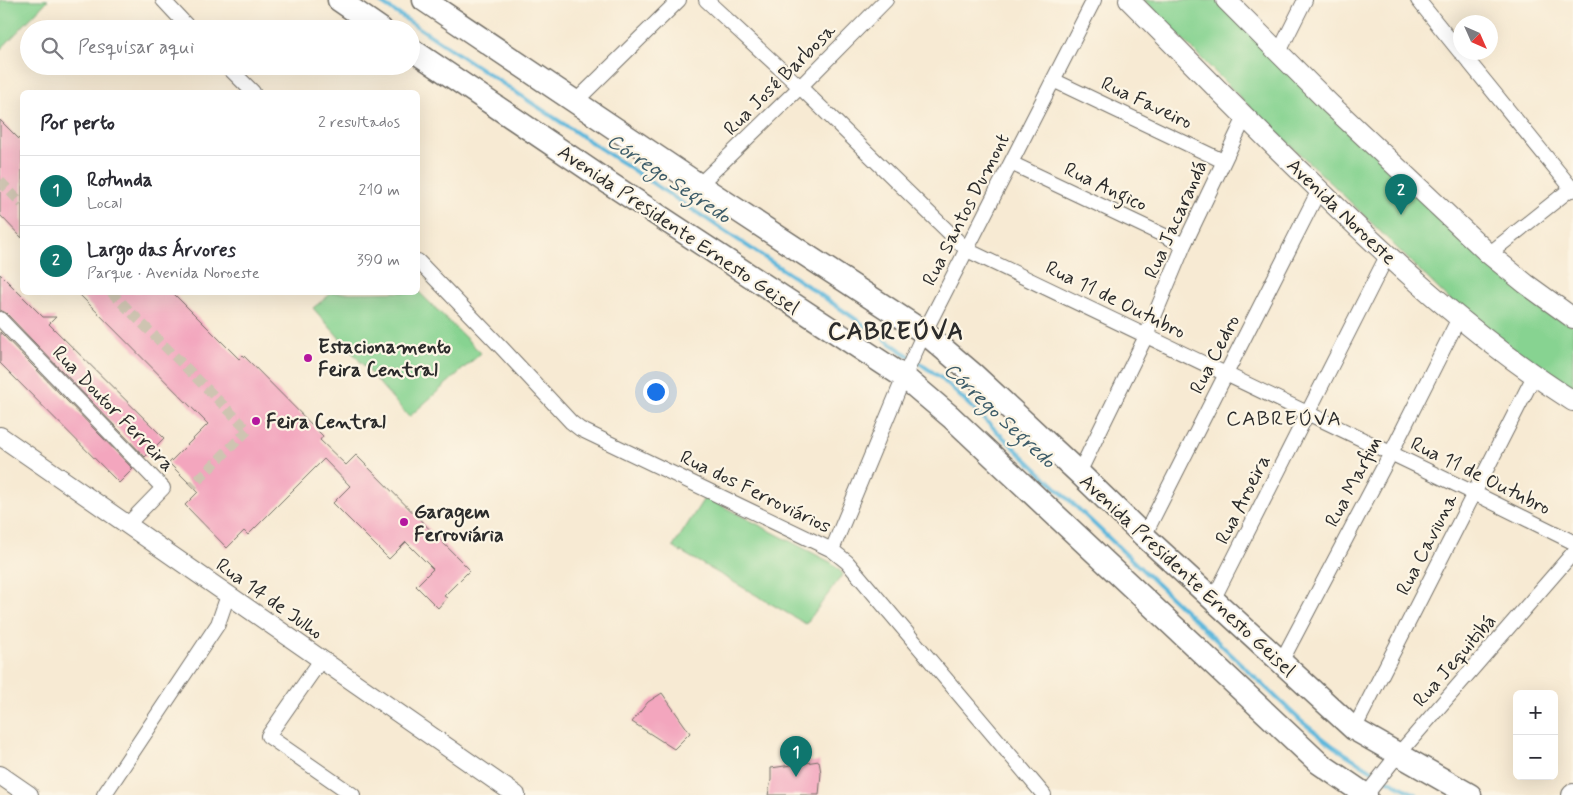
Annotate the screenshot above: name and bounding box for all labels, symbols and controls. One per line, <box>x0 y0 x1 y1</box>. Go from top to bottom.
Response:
north arrow <box>1453 15 1498 60</box>
street label: Rua José Barbosa <box>718 17 843 142</box>
search box <box>20 20 420 75</box>
icon: search <box>38 34 66 62</box>
text: Pesquisar aqui <box>78 35 194 60</box>
street label: Rua Faveiro <box>1096 70 1197 136</box>
text: Por perto <box>40 109 115 137</box>
text: 2 resultados <box>318 112 400 133</box>
water label: Córrego Segredo <box>600 127 737 233</box>
street label: Rua Santos Dumont <box>916 129 1016 291</box>
street label: Avenida Presidente Ernesto Geisel <box>552 139 805 322</box>
street label: Avenida Noroeste <box>1280 153 1402 272</box>
street label: Rua Angico <box>1059 156 1151 220</box>
street label: Rua Jacarandá <box>1138 156 1215 283</box>
text: Rotunda <box>87 168 152 193</box>
pin: 2 <box>1385 174 1417 215</box>
text: 1 <box>52 180 60 201</box>
text: 210 m <box>359 180 400 201</box>
text: Local <box>87 193 122 214</box>
text: Largo das Árvores <box>87 238 236 263</box>
text: 2 <box>52 250 60 271</box>
text: 390 m <box>357 250 400 271</box>
street label: Rua 11 de Outubro <box>1041 255 1190 346</box>
text: Parque · Avenida Noroeste <box>87 263 260 284</box>
street label: Rua Cedro <box>1184 310 1247 399</box>
district label: CABREÚVA <box>828 316 964 349</box>
place label: Estacionamento Feira Central <box>318 334 451 384</box>
street label: Rua Doutor Ferreira <box>46 340 180 478</box>
marker: Estacionamento Feira Central <box>302 352 314 364</box>
water label: Córrego Segredo <box>936 356 1063 477</box>
your location <box>643 379 669 405</box>
district label: CABREÚVA <box>1226 405 1342 433</box>
place label: Feira Central <box>266 409 386 436</box>
marker: Feira Central <box>250 415 262 427</box>
street label: Rua Marfim <box>1319 431 1390 532</box>
street label: Rua 11 de Outubro <box>1406 431 1555 522</box>
street label: Rua dos Ferroviários <box>675 444 835 541</box>
street label: Rua Aroeira <box>1209 450 1277 549</box>
street label: Avenida Presidente Ernesto Geisel <box>1073 469 1301 684</box>
street label: Rua Caviuna <box>1390 488 1465 600</box>
place label: Garagem Ferroviária <box>414 499 504 549</box>
marker: Garagem Ferroviária <box>398 516 410 528</box>
street label: Rua 14 de Julho <box>210 552 328 646</box>
street label: Rua Jequitibá <box>1407 609 1503 713</box>
map controls <box>1513 690 1558 780</box>
button: + <box>1513 690 1558 735</box>
button: − <box>1513 735 1558 780</box>
pin: 1 <box>780 736 812 777</box>

